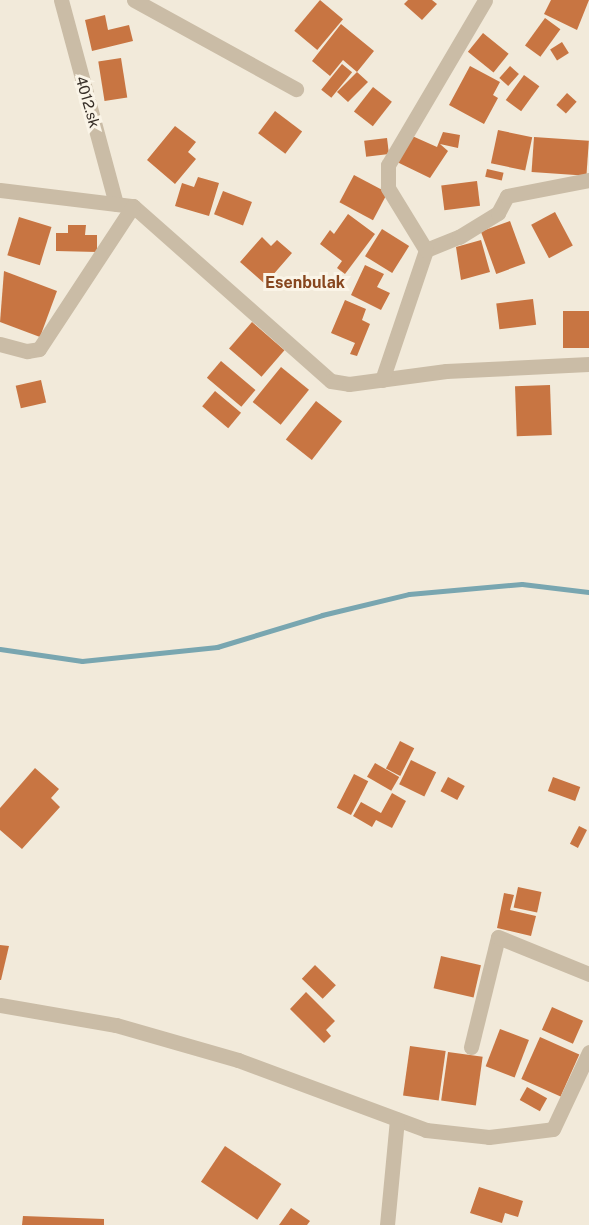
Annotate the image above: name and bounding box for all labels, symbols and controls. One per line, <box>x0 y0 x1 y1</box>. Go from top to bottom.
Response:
street label: 4012.sk <box>72 74 104 130</box>
district label: Esenbulak <box>265 273 345 293</box>

